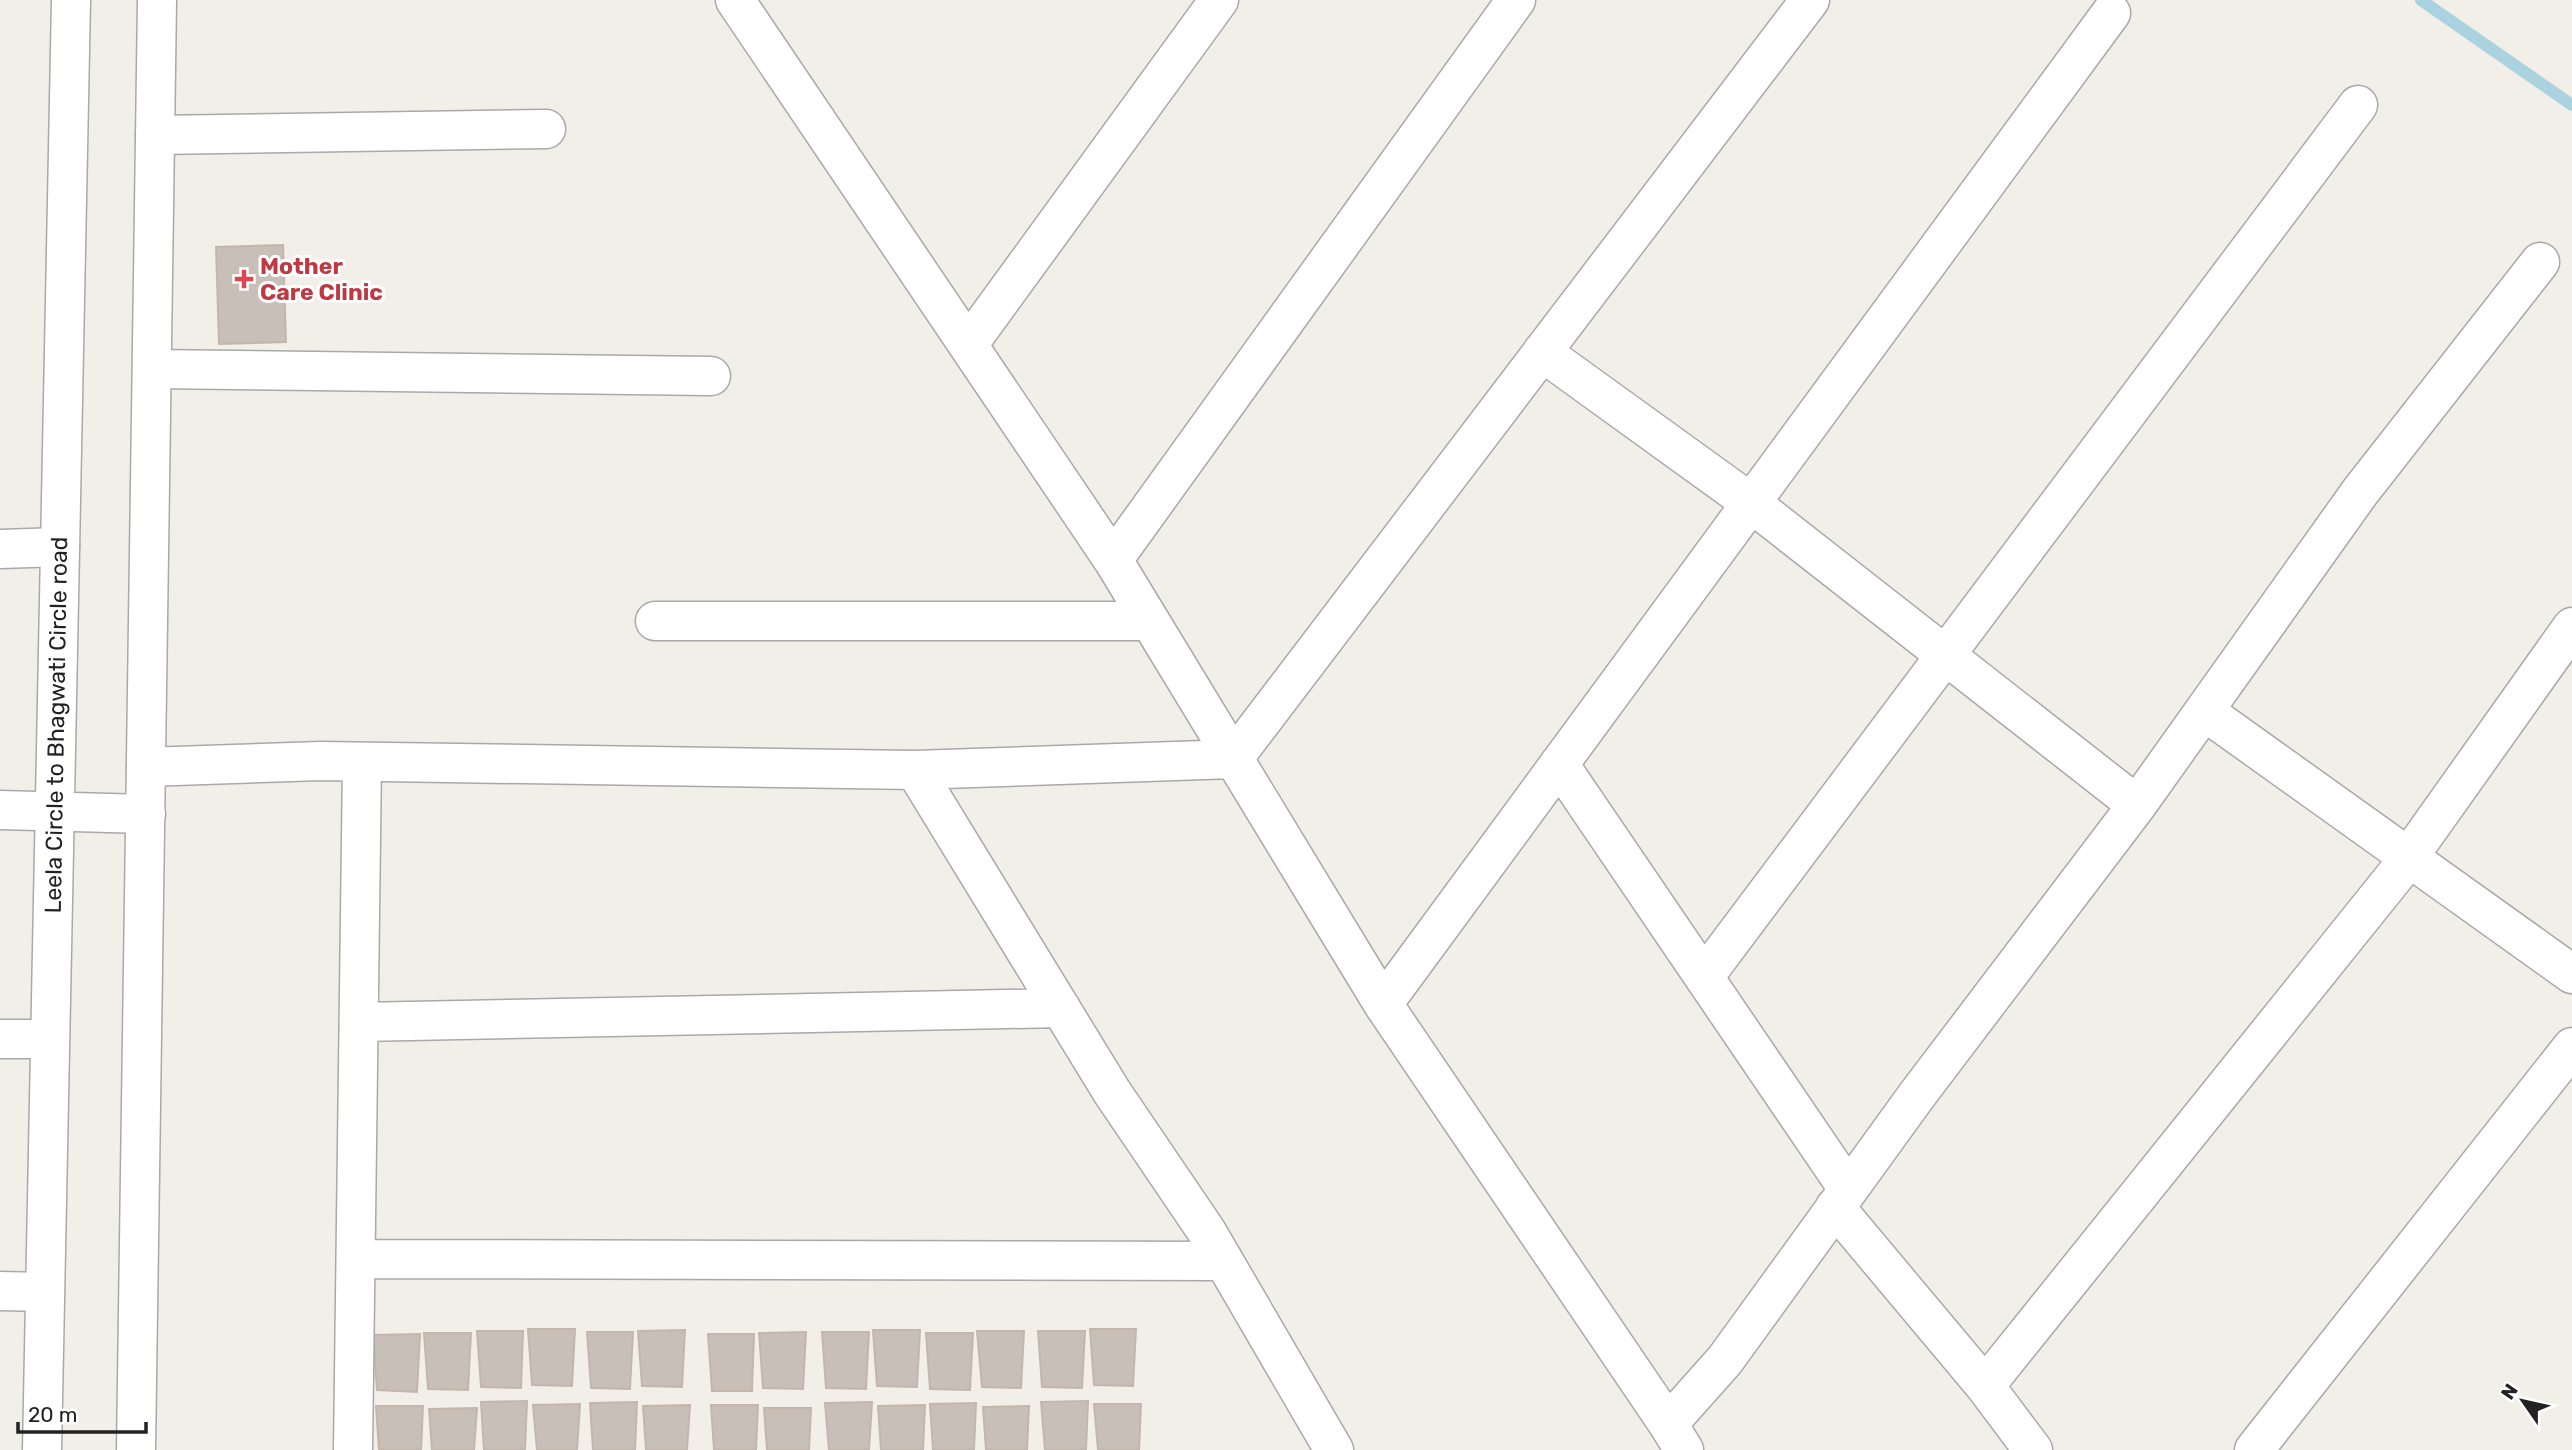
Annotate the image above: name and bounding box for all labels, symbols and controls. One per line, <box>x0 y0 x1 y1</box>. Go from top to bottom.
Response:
place label: Mother Care Clinic <box>260 252 383 306</box>
marker: Mother Care Clinic <box>234 269 254 289</box>
street label: Leela Circle to Bhagwati Circle road <box>39 536 73 914</box>
north arrow <box>2488 1366 2558 1436</box>
text: N <box>2496 1380 2523 1404</box>
scale bar <box>18 1390 145 1434</box>
text: 20 m <box>28 1402 77 1427</box>

